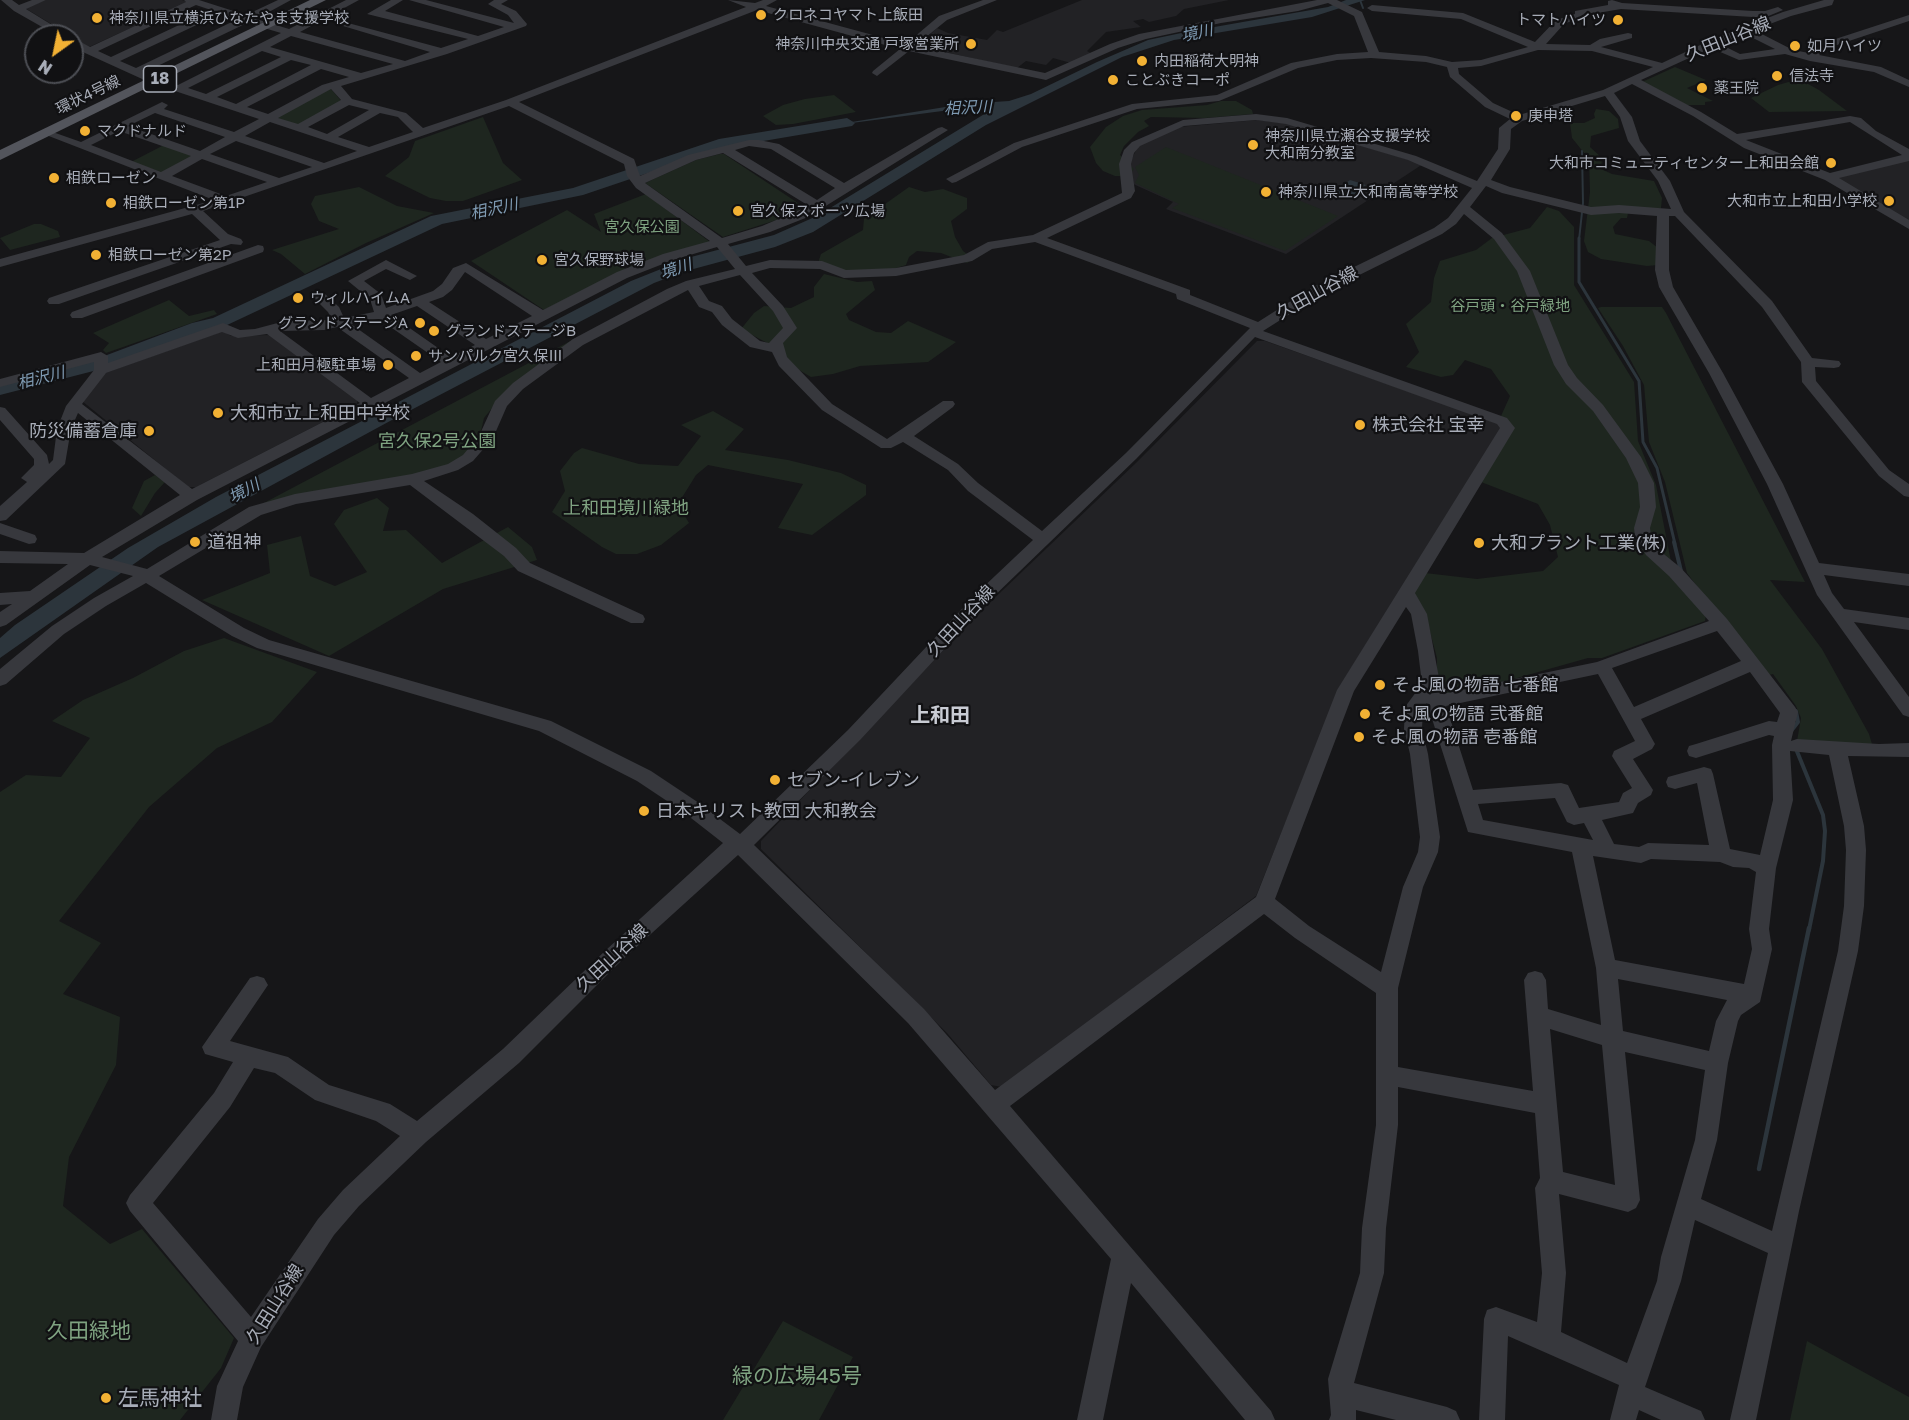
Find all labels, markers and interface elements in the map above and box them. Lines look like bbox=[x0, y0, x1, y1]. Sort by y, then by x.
place label: クロネコヤマト上飯田 bbox=[773, 6, 923, 24]
marker: クロネコヤマト上飯田 bbox=[754, 8, 768, 22]
place label: 神奈川県立横浜ひなたやま支援学校 bbox=[109, 9, 349, 27]
marker: 神奈川県立横浜ひなたやま支援学校 bbox=[90, 11, 104, 25]
place label: トマトハイツ bbox=[1516, 11, 1606, 29]
street label: 久田山谷線 bbox=[1682, 12, 1774, 66]
marker: トマトハイツ bbox=[1611, 13, 1625, 27]
water label: 境川 bbox=[1179, 20, 1215, 46]
north arrow bbox=[24, 24, 84, 84]
place label: 神奈川中央交通 戸塚営業所 bbox=[775, 35, 959, 53]
marker: 神奈川中央交通 戸塚営業所 bbox=[964, 37, 978, 51]
place label: 如月ハイツ bbox=[1807, 37, 1882, 55]
marker: 如月ハイツ bbox=[1788, 39, 1802, 53]
place label: 内田稲荷大明神 bbox=[1154, 52, 1259, 70]
marker: 内田稲荷大明神 bbox=[1135, 54, 1149, 68]
text: N bbox=[35, 56, 56, 79]
road number: 18 bbox=[144, 66, 176, 92]
place label: 信法寺 bbox=[1789, 67, 1834, 85]
marker: 信法寺 bbox=[1770, 69, 1784, 83]
place label: ことぶきコーポ bbox=[1125, 71, 1230, 89]
street label: 環状4号線 bbox=[53, 72, 123, 118]
marker: ことぶきコーポ bbox=[1106, 73, 1120, 87]
place label: 薬王院 bbox=[1714, 79, 1759, 97]
marker: 薬王院 bbox=[1695, 81, 1709, 95]
water label: 相沢川 bbox=[944, 97, 992, 119]
place label: 庚申塔 bbox=[1528, 107, 1573, 125]
marker: 庚申塔 bbox=[1509, 109, 1523, 123]
place label: マクドナルド bbox=[97, 122, 187, 140]
marker: マクドナルド bbox=[78, 124, 92, 138]
place label: 神奈川県立瀬谷支援学校 大和南分教室 bbox=[1265, 127, 1430, 162]
marker: 神奈川県立瀬谷支援学校 大和南分教室 bbox=[1246, 138, 1260, 152]
place label: 大和市コミュニティセンター上和田会館 bbox=[1549, 154, 1819, 172]
marker: 大和市コミュニティセンター上和田会館 bbox=[1824, 156, 1838, 170]
place label: 相鉄ローゼン bbox=[66, 169, 156, 187]
marker: 相鉄ローゼン bbox=[47, 171, 61, 185]
place label: 神奈川県立大和南高等学校 bbox=[1278, 183, 1458, 201]
marker: 神奈川県立大和南高等学校 bbox=[1259, 185, 1273, 199]
place label: 大和市立上和田小学校 bbox=[1727, 192, 1877, 210]
place label: 相鉄ローゼン第1P bbox=[123, 194, 245, 212]
marker: 大和市立上和田小学校 bbox=[1882, 194, 1896, 208]
water label: 相沢川 bbox=[469, 195, 519, 223]
marker: 相鉄ローゼン第1P bbox=[104, 196, 118, 210]
place label: 宮久保スポーツ広場 bbox=[750, 202, 885, 220]
marker: 宮久保スポーツ広場 bbox=[731, 204, 745, 218]
park label: 宮久保公園 bbox=[605, 218, 679, 236]
place label: 相鉄ローゼン第2P bbox=[108, 246, 232, 264]
marker: 相鉄ローゼン第2P bbox=[89, 248, 103, 262]
place label: 宮久保野球場 bbox=[554, 251, 644, 269]
marker: 宮久保野球場 bbox=[535, 253, 549, 267]
water label: 境川 bbox=[658, 255, 694, 283]
street label: 久田山谷線 bbox=[1272, 262, 1362, 324]
place label: ウィルハイムA bbox=[310, 289, 410, 307]
marker: ウィルハイムA bbox=[291, 291, 305, 305]
park label: 谷戸頭・谷戸緑地 bbox=[1450, 297, 1570, 315]
place label: グランドステージA bbox=[278, 314, 408, 332]
marker: グランドステージA bbox=[413, 316, 427, 330]
place label: グランドステージB bbox=[446, 322, 576, 340]
marker: グランドステージB bbox=[427, 324, 441, 338]
place label: サンパルク宮久保Ⅲ bbox=[428, 347, 563, 365]
marker: サンパルク宮久保Ⅲ bbox=[409, 349, 423, 363]
place label: 上和田月極駐車場 bbox=[256, 356, 376, 374]
marker: 上和田月極駐車場 bbox=[381, 358, 395, 372]
water label: 相沢川 bbox=[15, 363, 67, 393]
place label: 大和市立上和田中学校 bbox=[230, 402, 410, 424]
marker: 大和市立上和田中学校 bbox=[211, 406, 225, 420]
place label: 株式会社 宝幸 bbox=[1372, 414, 1484, 436]
marker: 株式会社 宝幸 bbox=[1353, 418, 1367, 432]
place label: 防災備蓄倉庫 bbox=[29, 420, 137, 442]
marker: 防災備蓄倉庫 bbox=[142, 424, 156, 438]
park label: 宮久保2号公園 bbox=[378, 430, 496, 452]
water label: 境川 bbox=[225, 475, 263, 507]
park label: 上和田境川緑地 bbox=[563, 497, 689, 519]
place label: 道祖神 bbox=[207, 531, 261, 553]
place label: 大和プラント工業(株) bbox=[1491, 532, 1667, 554]
marker: 道祖神 bbox=[188, 535, 202, 549]
marker: 大和プラント工業(株) bbox=[1472, 536, 1486, 550]
street label: 久田山谷線 bbox=[922, 581, 1000, 661]
place label: そよ風の物語 七番館 bbox=[1392, 674, 1558, 696]
marker: そよ風の物語 七番館 bbox=[1373, 678, 1387, 692]
place label: そよ風の物語 弐番館 bbox=[1377, 703, 1543, 725]
district label: 上和田 bbox=[910, 704, 970, 728]
marker: そよ風の物語 弐番館 bbox=[1358, 707, 1372, 721]
place label: そよ風の物語 壱番館 bbox=[1371, 726, 1537, 748]
marker: そよ風の物語 壱番館 bbox=[1352, 730, 1366, 744]
place label: セブン-イレブン bbox=[787, 769, 920, 791]
marker: セブン-イレブン bbox=[768, 773, 782, 787]
place label: 日本キリスト教団 大和教会 bbox=[656, 800, 876, 822]
marker: 日本キリスト教団 大和教会 bbox=[637, 804, 651, 818]
street label: 久田山谷線 bbox=[572, 919, 652, 997]
street label: 久田山谷線 bbox=[242, 1260, 308, 1348]
park label: 久田緑地 bbox=[47, 1318, 131, 1344]
park label: 緑の広場45号 bbox=[732, 1363, 862, 1389]
place label: 左馬神社 bbox=[118, 1385, 202, 1411]
marker: 左馬神社 bbox=[99, 1391, 113, 1405]

